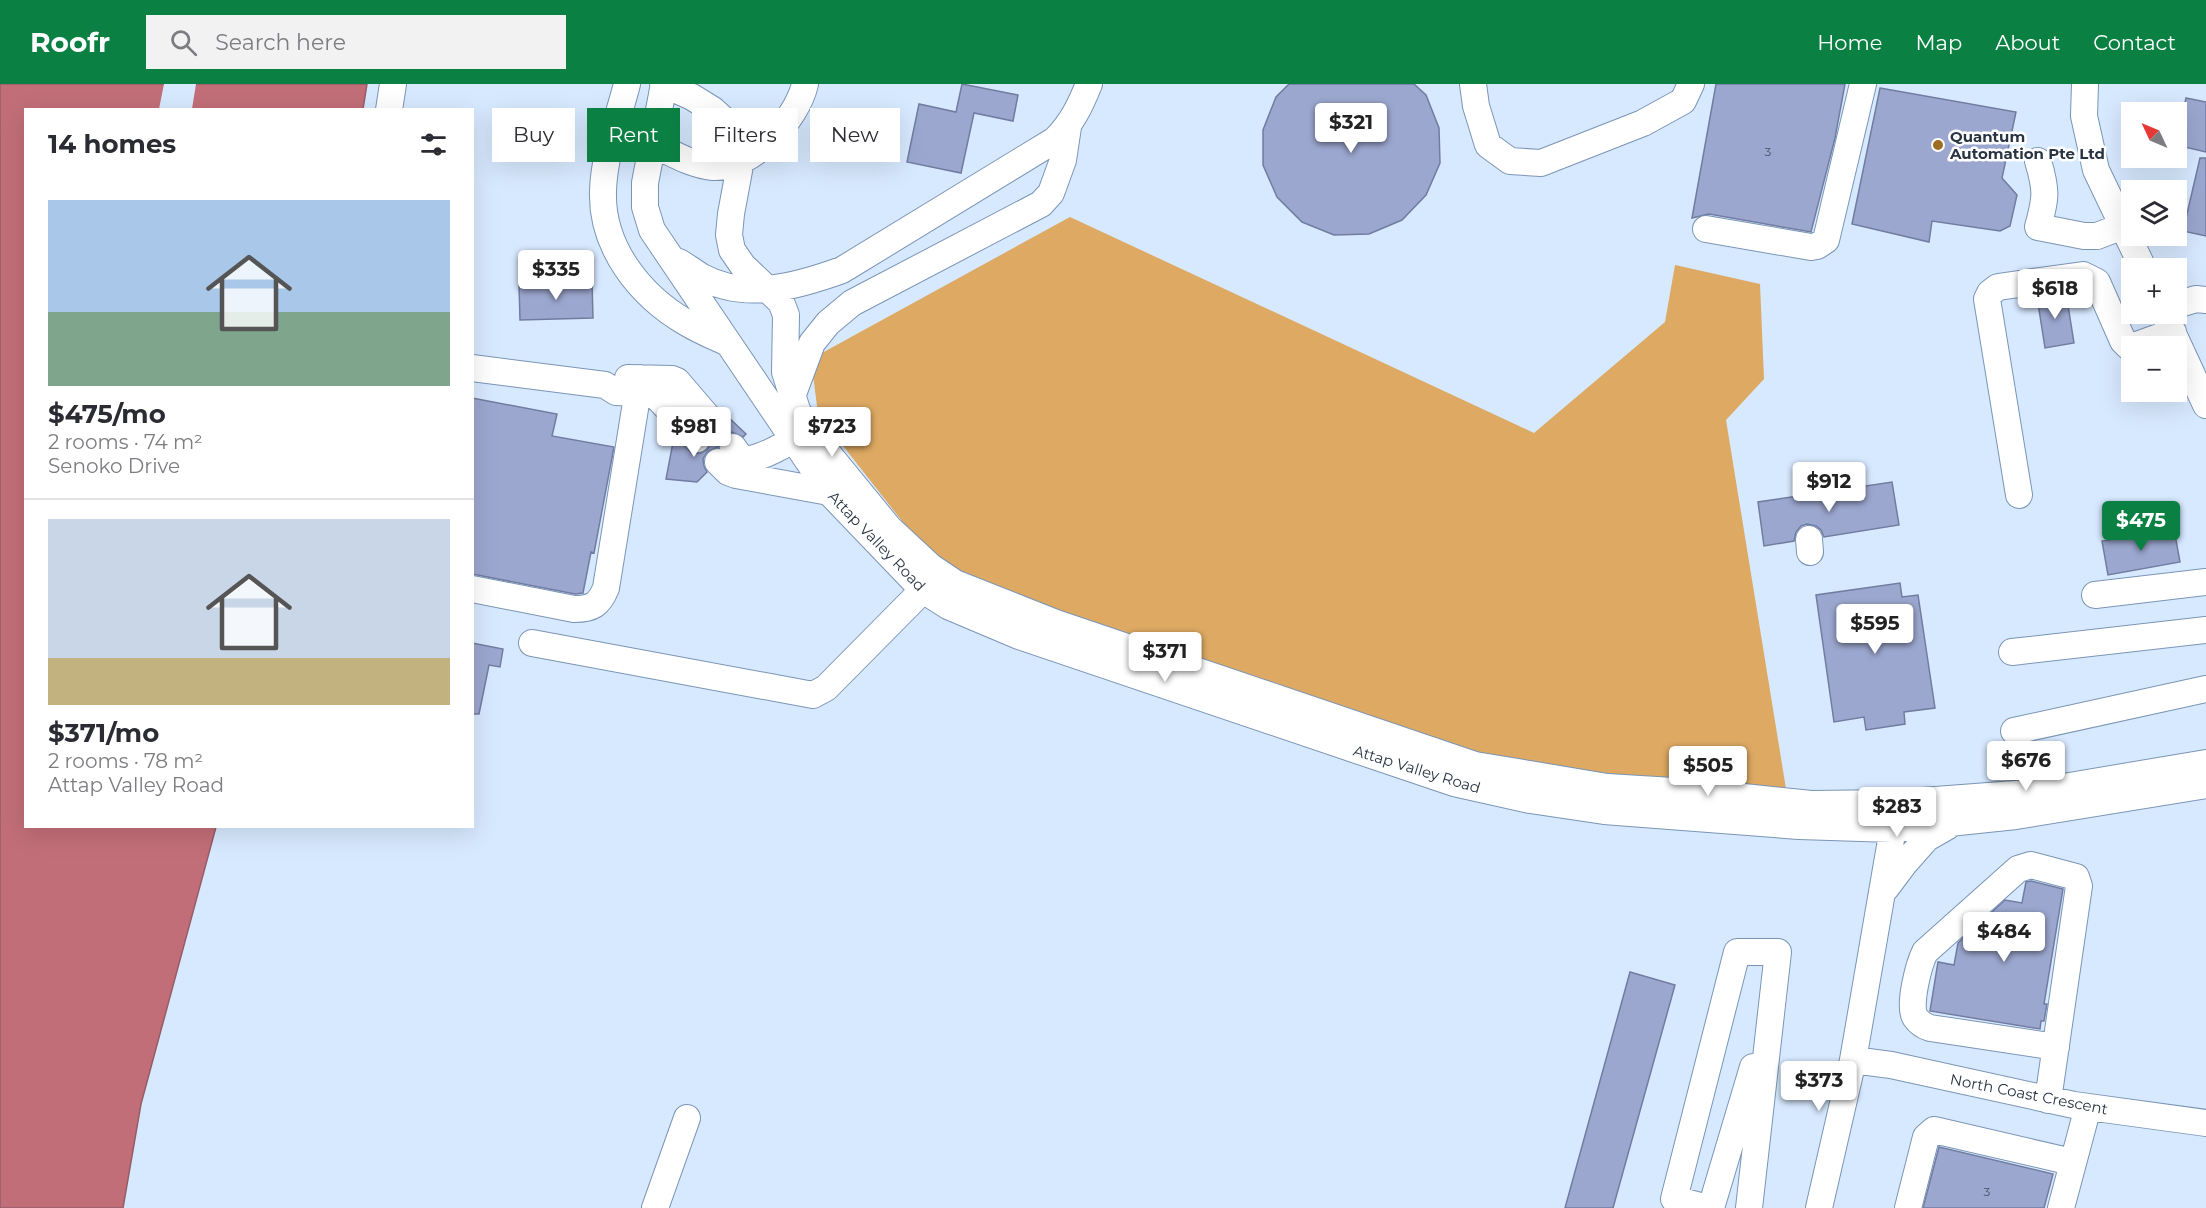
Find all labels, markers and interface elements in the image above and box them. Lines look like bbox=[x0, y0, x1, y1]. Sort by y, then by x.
search box bbox=[146, 15, 566, 69]
text: Roofr bbox=[30, 25, 110, 59]
icon: search bbox=[167, 26, 200, 59]
text: Search here bbox=[215, 29, 346, 56]
text: Home bbox=[1817, 30, 1882, 55]
text: Map bbox=[1915, 30, 1962, 55]
text: About bbox=[1995, 30, 2060, 55]
text: Contact bbox=[2093, 30, 2176, 55]
north arrow bbox=[2121, 102, 2187, 168]
map controls bbox=[2121, 102, 2187, 402]
pin: $321 bbox=[1315, 103, 1387, 154]
chip: Buy bbox=[492, 108, 575, 162]
chip: Rent bbox=[587, 108, 680, 162]
chip: Filters bbox=[692, 108, 798, 162]
chip: New bbox=[810, 108, 900, 162]
text: $321 bbox=[1329, 110, 1373, 134]
place label: Quantum Automation Pte Ltd bbox=[1949, 127, 2105, 163]
text: 14 homes bbox=[48, 128, 176, 160]
icon: filters bbox=[417, 128, 450, 161]
marker: Quantum Automation Pte Ltd bbox=[1931, 138, 1945, 152]
house number: 3 bbox=[1765, 144, 1772, 159]
button: layers bbox=[2121, 180, 2187, 246]
icon: home bbox=[195, 239, 303, 347]
pin: $335 bbox=[520, 250, 592, 301]
text: $335 bbox=[532, 257, 580, 281]
button: + bbox=[2121, 258, 2187, 324]
pin: $618 bbox=[2019, 269, 2091, 320]
text: $618 bbox=[2032, 276, 2078, 300]
button: − bbox=[2121, 336, 2187, 402]
text: $475/mo bbox=[48, 398, 166, 430]
pin: $981 bbox=[658, 407, 730, 458]
pin: $723 bbox=[796, 407, 868, 458]
text: $981 bbox=[671, 414, 717, 438]
text: $723 bbox=[808, 414, 856, 438]
text: 2 rooms · 74 m² bbox=[48, 430, 203, 454]
text: Senoko Drive bbox=[48, 454, 180, 478]
pin: $912 bbox=[1793, 462, 1865, 513]
text: $912 bbox=[1807, 469, 1851, 493]
street label: Attap Valley Road bbox=[824, 487, 930, 595]
pin: $475 bbox=[2105, 501, 2177, 552]
text: $475 bbox=[2116, 508, 2166, 532]
icon: home bbox=[195, 558, 303, 666]
pin: $595 bbox=[1839, 604, 1911, 655]
text: $595 bbox=[1850, 611, 1900, 635]
pin: $371 bbox=[1129, 632, 1201, 683]
text: $371 bbox=[1143, 639, 1187, 663]
text: $371/mo bbox=[48, 717, 159, 749]
street label: Attap Valley Road bbox=[1351, 741, 1483, 797]
pin: $676 bbox=[1990, 741, 2062, 792]
pin: $505 bbox=[1672, 746, 1744, 797]
text: $676 bbox=[2001, 748, 2051, 772]
text: 2 rooms · 78 m² bbox=[48, 749, 203, 773]
text: $505 bbox=[1683, 753, 1733, 777]
text: Attap Valley Road bbox=[48, 773, 224, 797]
pin: $283 bbox=[1861, 787, 1933, 838]
text: $283 bbox=[1872, 794, 1922, 818]
pin: $484 bbox=[1968, 912, 2040, 963]
text: $484 bbox=[1977, 919, 2031, 943]
pin: $373 bbox=[1783, 1061, 1855, 1112]
text: $373 bbox=[1795, 1068, 1843, 1092]
street label: North Coast Crescent bbox=[1949, 1069, 2109, 1119]
house number: 3 bbox=[1984, 1184, 1991, 1199]

